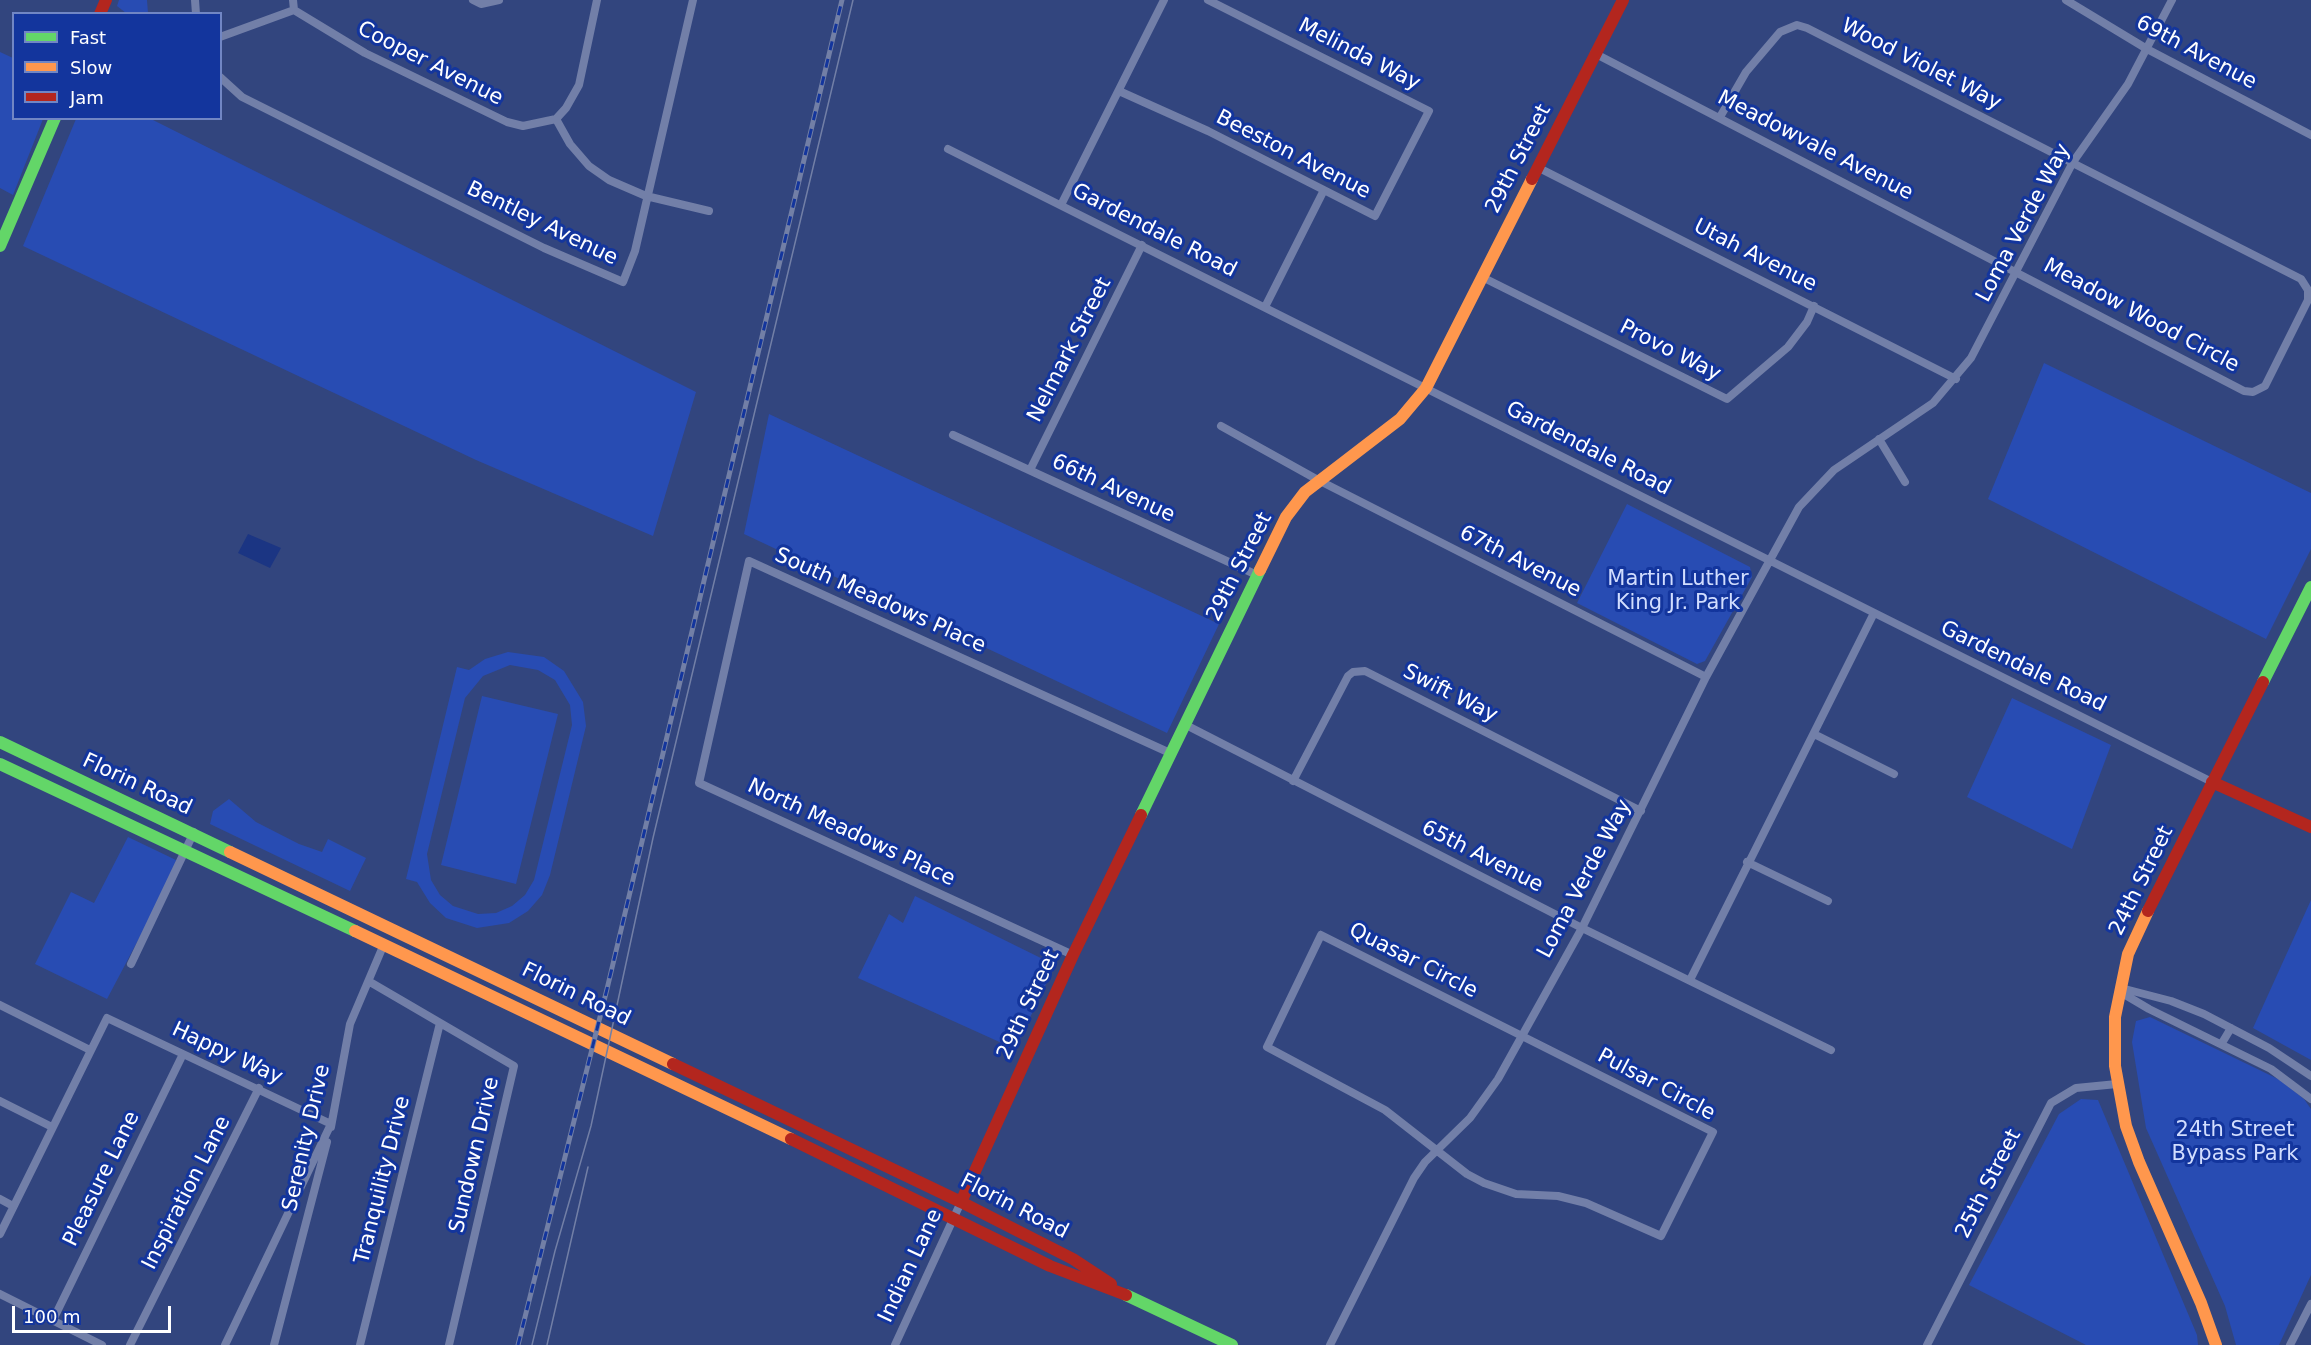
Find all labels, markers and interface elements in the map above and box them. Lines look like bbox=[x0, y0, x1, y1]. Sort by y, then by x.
street label: 69th Avenue bbox=[2131, 11, 2261, 95]
legend bbox=[12, 12, 222, 120]
street label: Melinda Way bbox=[1294, 13, 1424, 97]
street label: Wood Violet Way bbox=[1837, 14, 2005, 116]
street label: Cooper Avenue bbox=[353, 16, 507, 112]
text: Fast bbox=[70, 27, 106, 48]
text: Slow bbox=[70, 57, 112, 78]
street label: Meadowvale Avenue bbox=[1713, 86, 1917, 206]
text: Jam bbox=[70, 87, 104, 108]
street label: 29th Street bbox=[1481, 100, 1557, 218]
street label: Beeston Avenue bbox=[1211, 105, 1375, 205]
street label: Loma Verde Way bbox=[1972, 139, 2076, 307]
street label: Bentley Avenue bbox=[462, 177, 622, 271]
street label: Gardendale Road bbox=[1068, 179, 1240, 283]
street label: Utah Avenue bbox=[1689, 214, 1821, 298]
street label: Meadow Wood Circle bbox=[2039, 254, 2243, 378]
street label: Nelmark Street bbox=[1023, 273, 1117, 427]
street label: Provo Way bbox=[1615, 315, 1725, 387]
street label: Gardendale Road bbox=[1502, 397, 1674, 501]
street label: 66th Avenue bbox=[1047, 449, 1179, 529]
street label: 29th Street bbox=[1202, 508, 1278, 626]
street label: 67th Avenue bbox=[1455, 521, 1585, 603]
street label: South Meadows Place bbox=[771, 543, 989, 659]
park label: Martin Luther King Jr. Park bbox=[1607, 567, 1749, 617]
street label: Gardendale Road bbox=[1936, 616, 2110, 718]
street label: Swift Way bbox=[1398, 659, 1502, 729]
street label: Florin Road bbox=[78, 749, 196, 821]
street label: North Meadows Place bbox=[743, 774, 959, 892]
street label: Loma Verde Way bbox=[1533, 795, 1637, 963]
street label: 65th Avenue bbox=[1417, 816, 1547, 898]
street label: 24th Street bbox=[2105, 822, 2179, 940]
street label: Quasar Circle bbox=[1345, 918, 1481, 1004]
street label: 29th Street bbox=[992, 946, 1066, 1064]
street label: Florin Road bbox=[517, 958, 635, 1032]
street label: Happy Way bbox=[168, 1017, 286, 1091]
street label: Pulsar Circle bbox=[1593, 1043, 1719, 1127]
street label: Serenity Drive bbox=[278, 1062, 336, 1214]
street label: Sundown Drive bbox=[445, 1075, 505, 1235]
street label: Tranquility Drive bbox=[350, 1093, 416, 1267]
street label: Pleasure Lane bbox=[58, 1107, 146, 1251]
street label: Inspiration Lane bbox=[137, 1112, 237, 1274]
park label: 24th Street Bypass Park bbox=[2172, 1118, 2298, 1168]
street label: 25th Street bbox=[1951, 1125, 2027, 1243]
street label: Florin Road bbox=[956, 1169, 1072, 1245]
street label: Indian Lane bbox=[874, 1205, 948, 1327]
scale bar bbox=[15, 1294, 174, 1332]
text: 100 m bbox=[23, 1306, 81, 1327]

